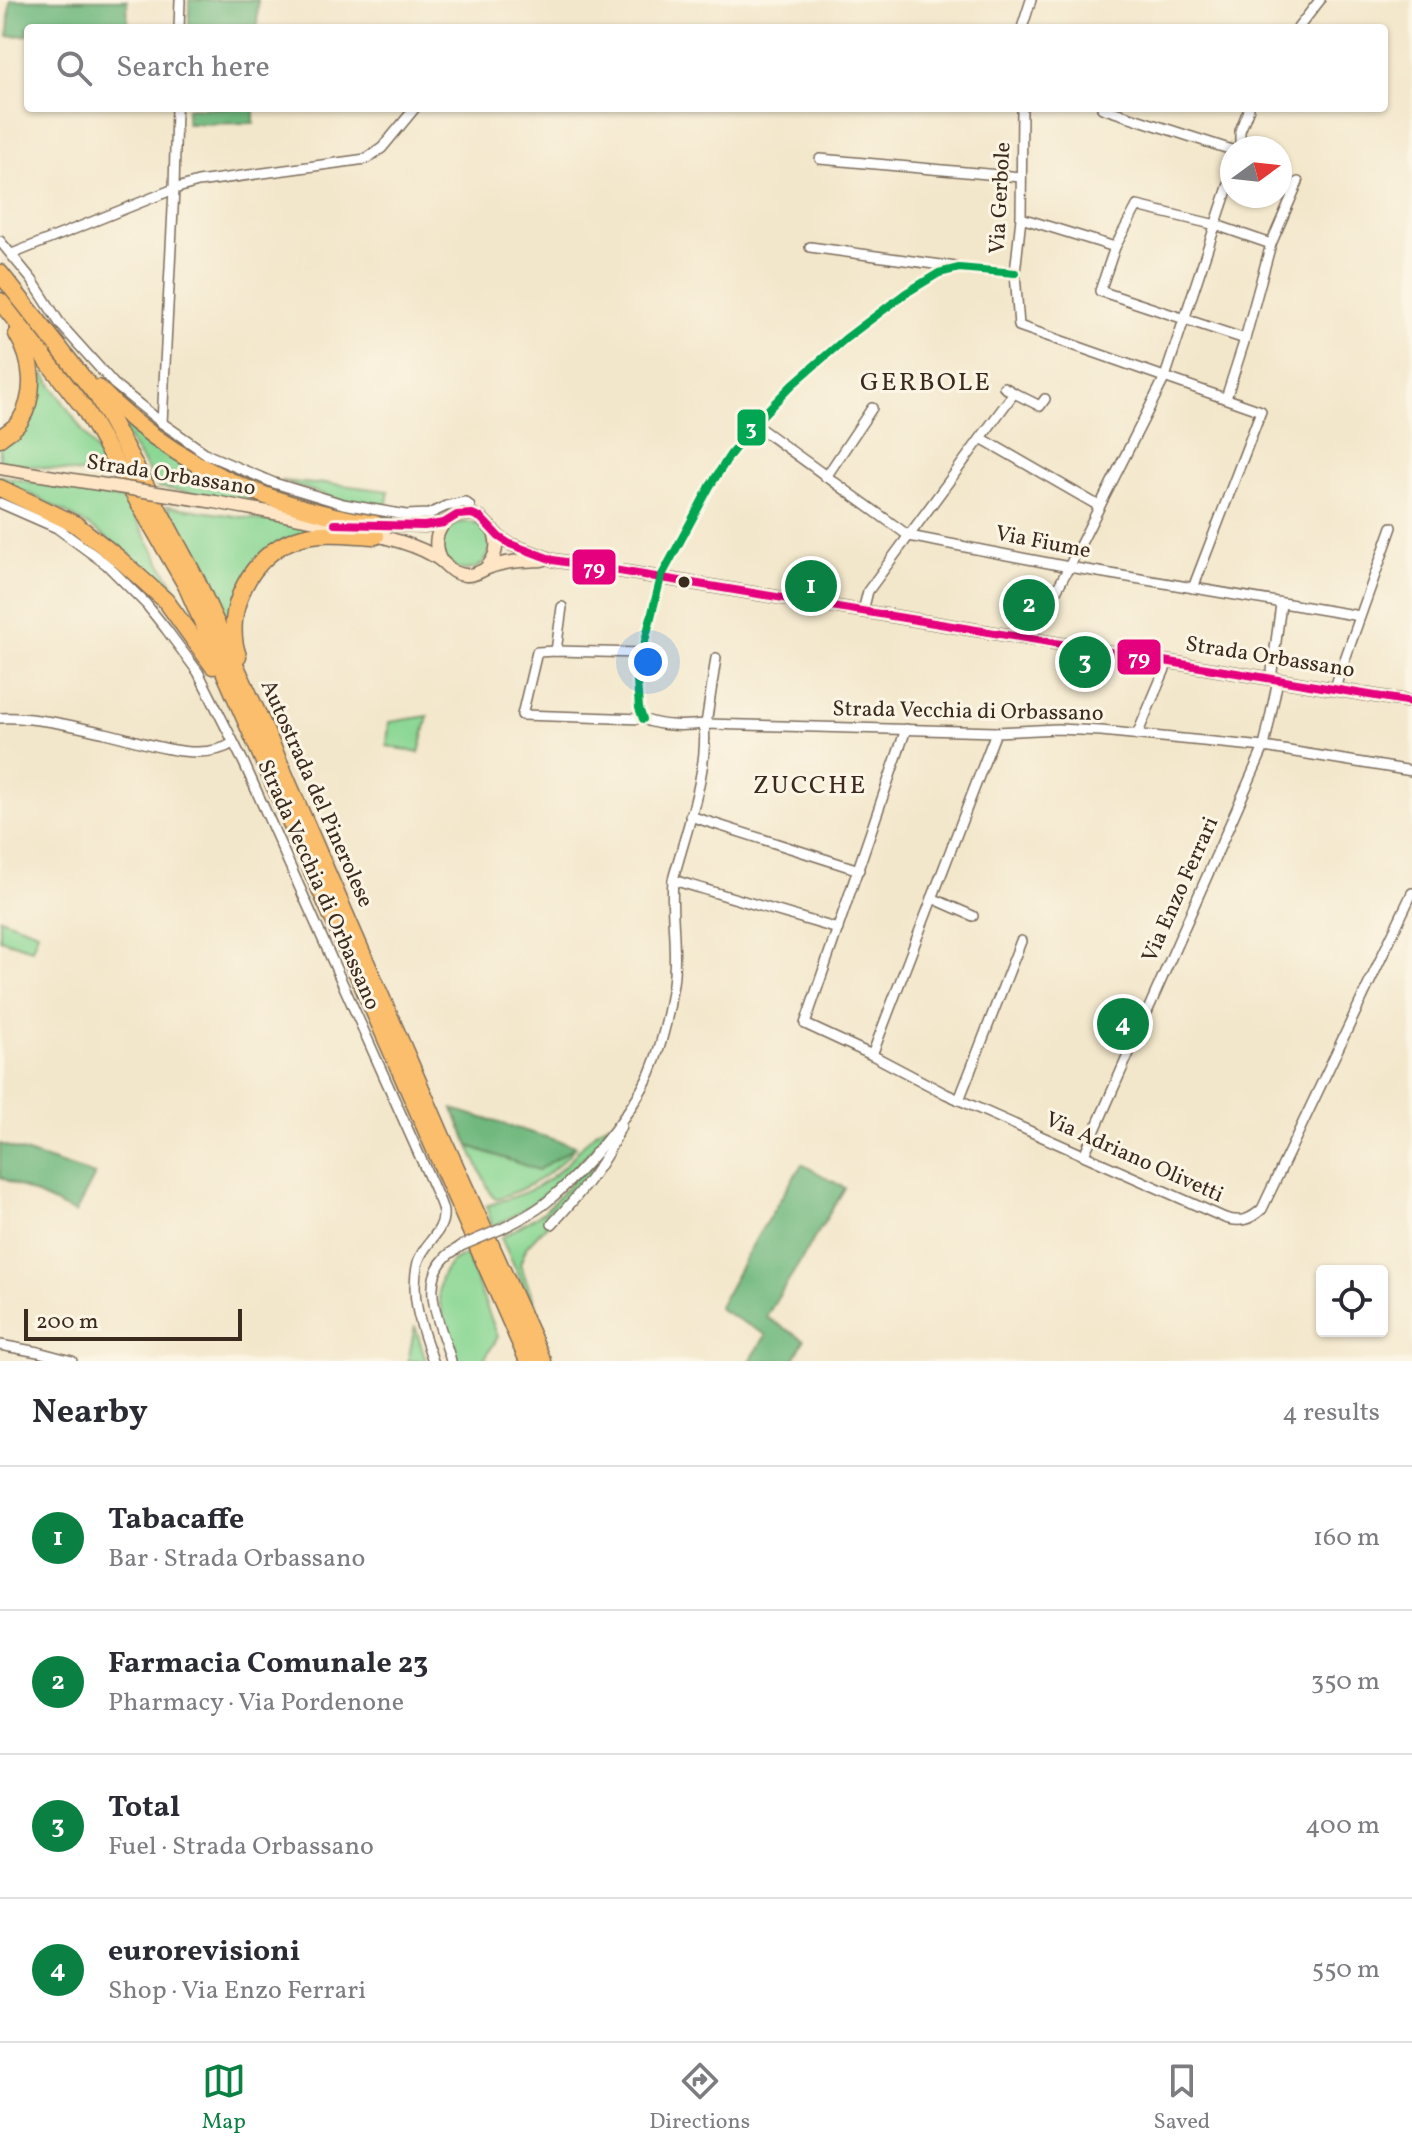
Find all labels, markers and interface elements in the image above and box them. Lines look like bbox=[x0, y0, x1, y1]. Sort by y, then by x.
search box bbox=[24, 24, 1388, 112]
icon: search bbox=[52, 46, 96, 90]
text: Search here bbox=[116, 47, 270, 89]
north arrow bbox=[1220, 136, 1292, 208]
street label: Via Gerbole bbox=[983, 141, 1019, 255]
district label: GERBOLE bbox=[860, 365, 992, 401]
line badge: 3 bbox=[736, 408, 767, 447]
text: 3 bbox=[745, 414, 757, 445]
street label: Strada Orbassano bbox=[84, 447, 258, 505]
street label: Via Fiume bbox=[993, 519, 1093, 567]
line badge: 79 bbox=[571, 548, 617, 586]
text: 79 bbox=[583, 554, 605, 585]
pin: 1 bbox=[785, 556, 837, 616]
unlabelled marker bbox=[676, 574, 692, 590]
pin: 2 bbox=[1003, 575, 1055, 635]
street label: Strada Orbassano bbox=[1183, 629, 1357, 687]
pin: 3 bbox=[1059, 632, 1111, 692]
line badge: 79 bbox=[1116, 638, 1162, 676]
your location bbox=[628, 642, 668, 682]
text: 79 bbox=[1128, 644, 1150, 675]
street label: Autostrada del Pinerolese bbox=[252, 675, 380, 913]
street label: Strada Vecchia di Orbassano bbox=[832, 694, 1104, 730]
street label: Strada Vecchia di Orbassano bbox=[249, 755, 387, 1015]
district label: ZUCCHE bbox=[753, 768, 867, 804]
street label: Via Enzo Ferrari bbox=[1135, 812, 1227, 968]
pin: 4 bbox=[1097, 994, 1149, 1054]
street label: Via Adriano Olivetti bbox=[1040, 1105, 1228, 1211]
map controls bbox=[1316, 1265, 1388, 1337]
button: locate bbox=[1316, 1265, 1388, 1337]
scale bar bbox=[24, 1305, 242, 1341]
text: 200 m bbox=[36, 1307, 98, 1338]
text: Nearby bbox=[32, 1390, 148, 1437]
text: 4 results bbox=[1282, 1395, 1380, 1431]
text: Tabacaffe bbox=[108, 1499, 244, 1541]
text: 1 bbox=[53, 1520, 63, 1556]
text: 160 m bbox=[1313, 1520, 1380, 1556]
text: Bar · Strada Orbassano bbox=[108, 1541, 365, 1577]
text: Farmacia Comunale 23 bbox=[108, 1643, 428, 1685]
text: 2 bbox=[51, 1664, 65, 1700]
text: 350 m bbox=[1311, 1664, 1380, 1700]
text: Pharmacy · Via Pordenone bbox=[108, 1685, 404, 1721]
text: Total bbox=[108, 1787, 180, 1829]
text: 3 bbox=[51, 1808, 65, 1844]
text: 400 m bbox=[1305, 1808, 1380, 1844]
text: Fuel · Strada Orbassano bbox=[108, 1829, 374, 1865]
text: eurorevisioni bbox=[108, 1931, 300, 1973]
text: 4 bbox=[50, 1952, 66, 1988]
text: 550 m bbox=[1312, 1952, 1380, 1988]
text: Shop · Via Enzo Ferrari bbox=[108, 1973, 366, 2009]
tab: Map bbox=[202, 2059, 246, 2138]
tab: Directions bbox=[649, 2059, 750, 2138]
tab: Saved bbox=[1154, 2059, 1210, 2138]

